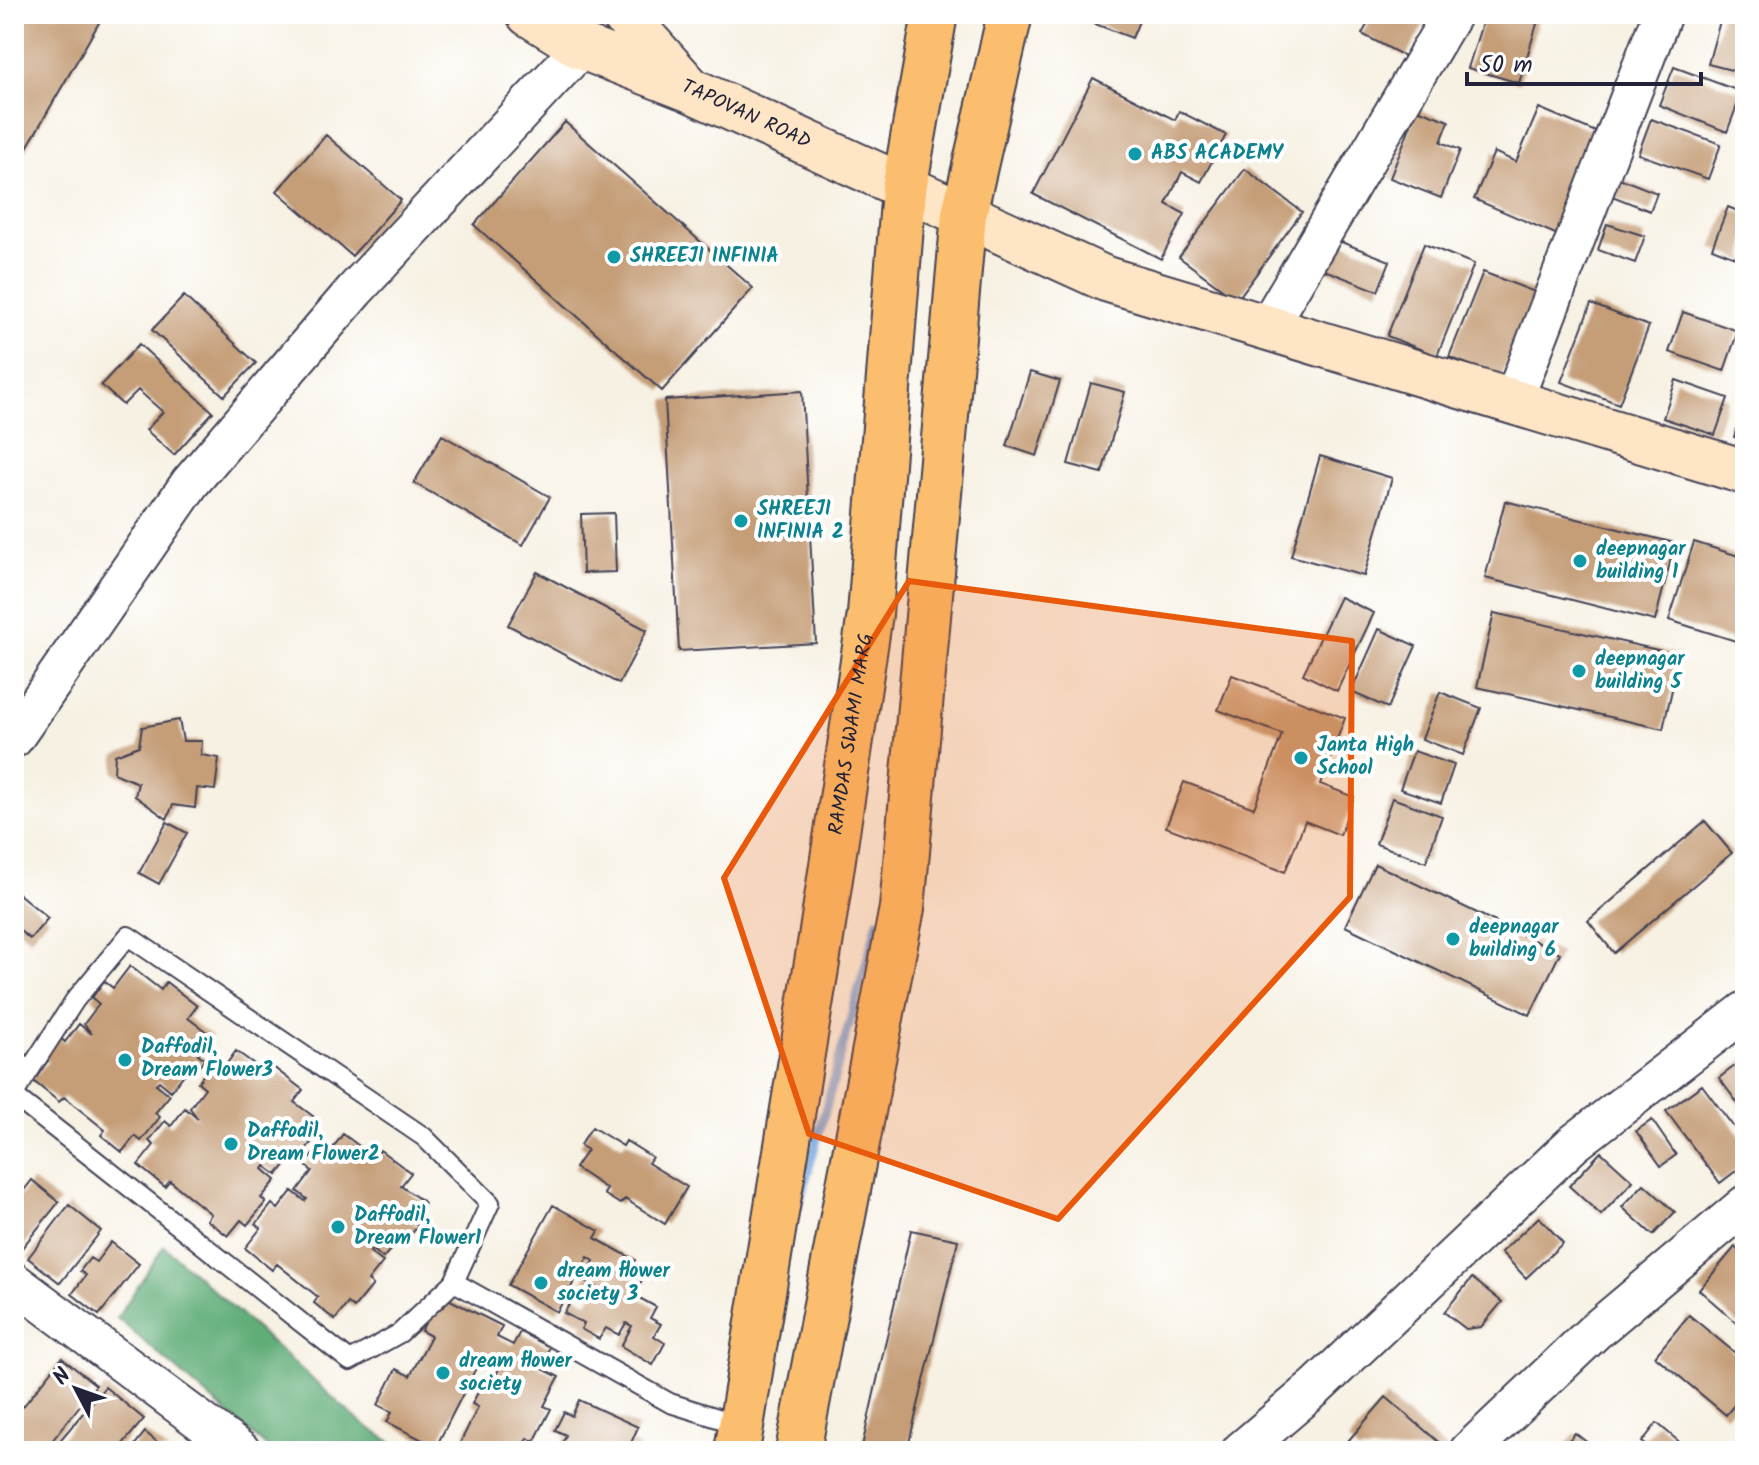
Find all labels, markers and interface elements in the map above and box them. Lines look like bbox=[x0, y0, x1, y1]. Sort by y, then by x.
scale bar bbox=[1467, 36, 1701, 86]
text: 50 m bbox=[1479, 46, 1533, 85]
street label: TAPOVAN ROAD bbox=[677, 72, 816, 158]
place label: ABS ACADEMY bbox=[1151, 138, 1285, 170]
marker: ABS ACADEMY bbox=[1126, 145, 1144, 163]
place label: SHREEJI INFINIA bbox=[630, 241, 779, 273]
marker: SHREEJI INFINIA bbox=[605, 248, 623, 266]
place label: SHREEJI INFINIA 2 bbox=[757, 494, 844, 549]
marker: SHREEJI INFINIA 2 bbox=[732, 512, 750, 530]
place label: deepnagar building 1 bbox=[1596, 534, 1686, 589]
marker: deepnagar building 1 bbox=[1571, 552, 1589, 570]
street label: RAMDAS SWAMI MARG bbox=[821, 631, 883, 837]
place label: deepnagar building 5 bbox=[1595, 644, 1685, 699]
marker: deepnagar building 5 bbox=[1570, 662, 1588, 680]
place label: Janta High School bbox=[1317, 730, 1414, 785]
marker: Janta High School bbox=[1292, 749, 1310, 767]
place label: deepnagar building 6 bbox=[1469, 912, 1559, 967]
marker: deepnagar building 6 bbox=[1444, 930, 1462, 948]
place label: Daffodil, Dream Flower3 bbox=[141, 1032, 273, 1087]
marker: Daffodil, Dream Flower3 bbox=[116, 1051, 134, 1069]
place label: Daffodil, Dream Flower2 bbox=[247, 1116, 380, 1171]
marker: Daffodil, Dream Flower2 bbox=[222, 1135, 240, 1153]
place label: Daffodil, Dream Flower1 bbox=[354, 1200, 481, 1255]
marker: Daffodil, Dream Flower1 bbox=[329, 1218, 347, 1236]
place label: dream flower society 3 bbox=[557, 1256, 670, 1311]
marker: dream flower society 3 bbox=[532, 1274, 550, 1292]
place label: dream flower society bbox=[459, 1346, 572, 1401]
north arrow bbox=[36, 1349, 116, 1429]
text: N bbox=[45, 1361, 81, 1394]
marker: dream flower society bbox=[434, 1364, 452, 1382]

